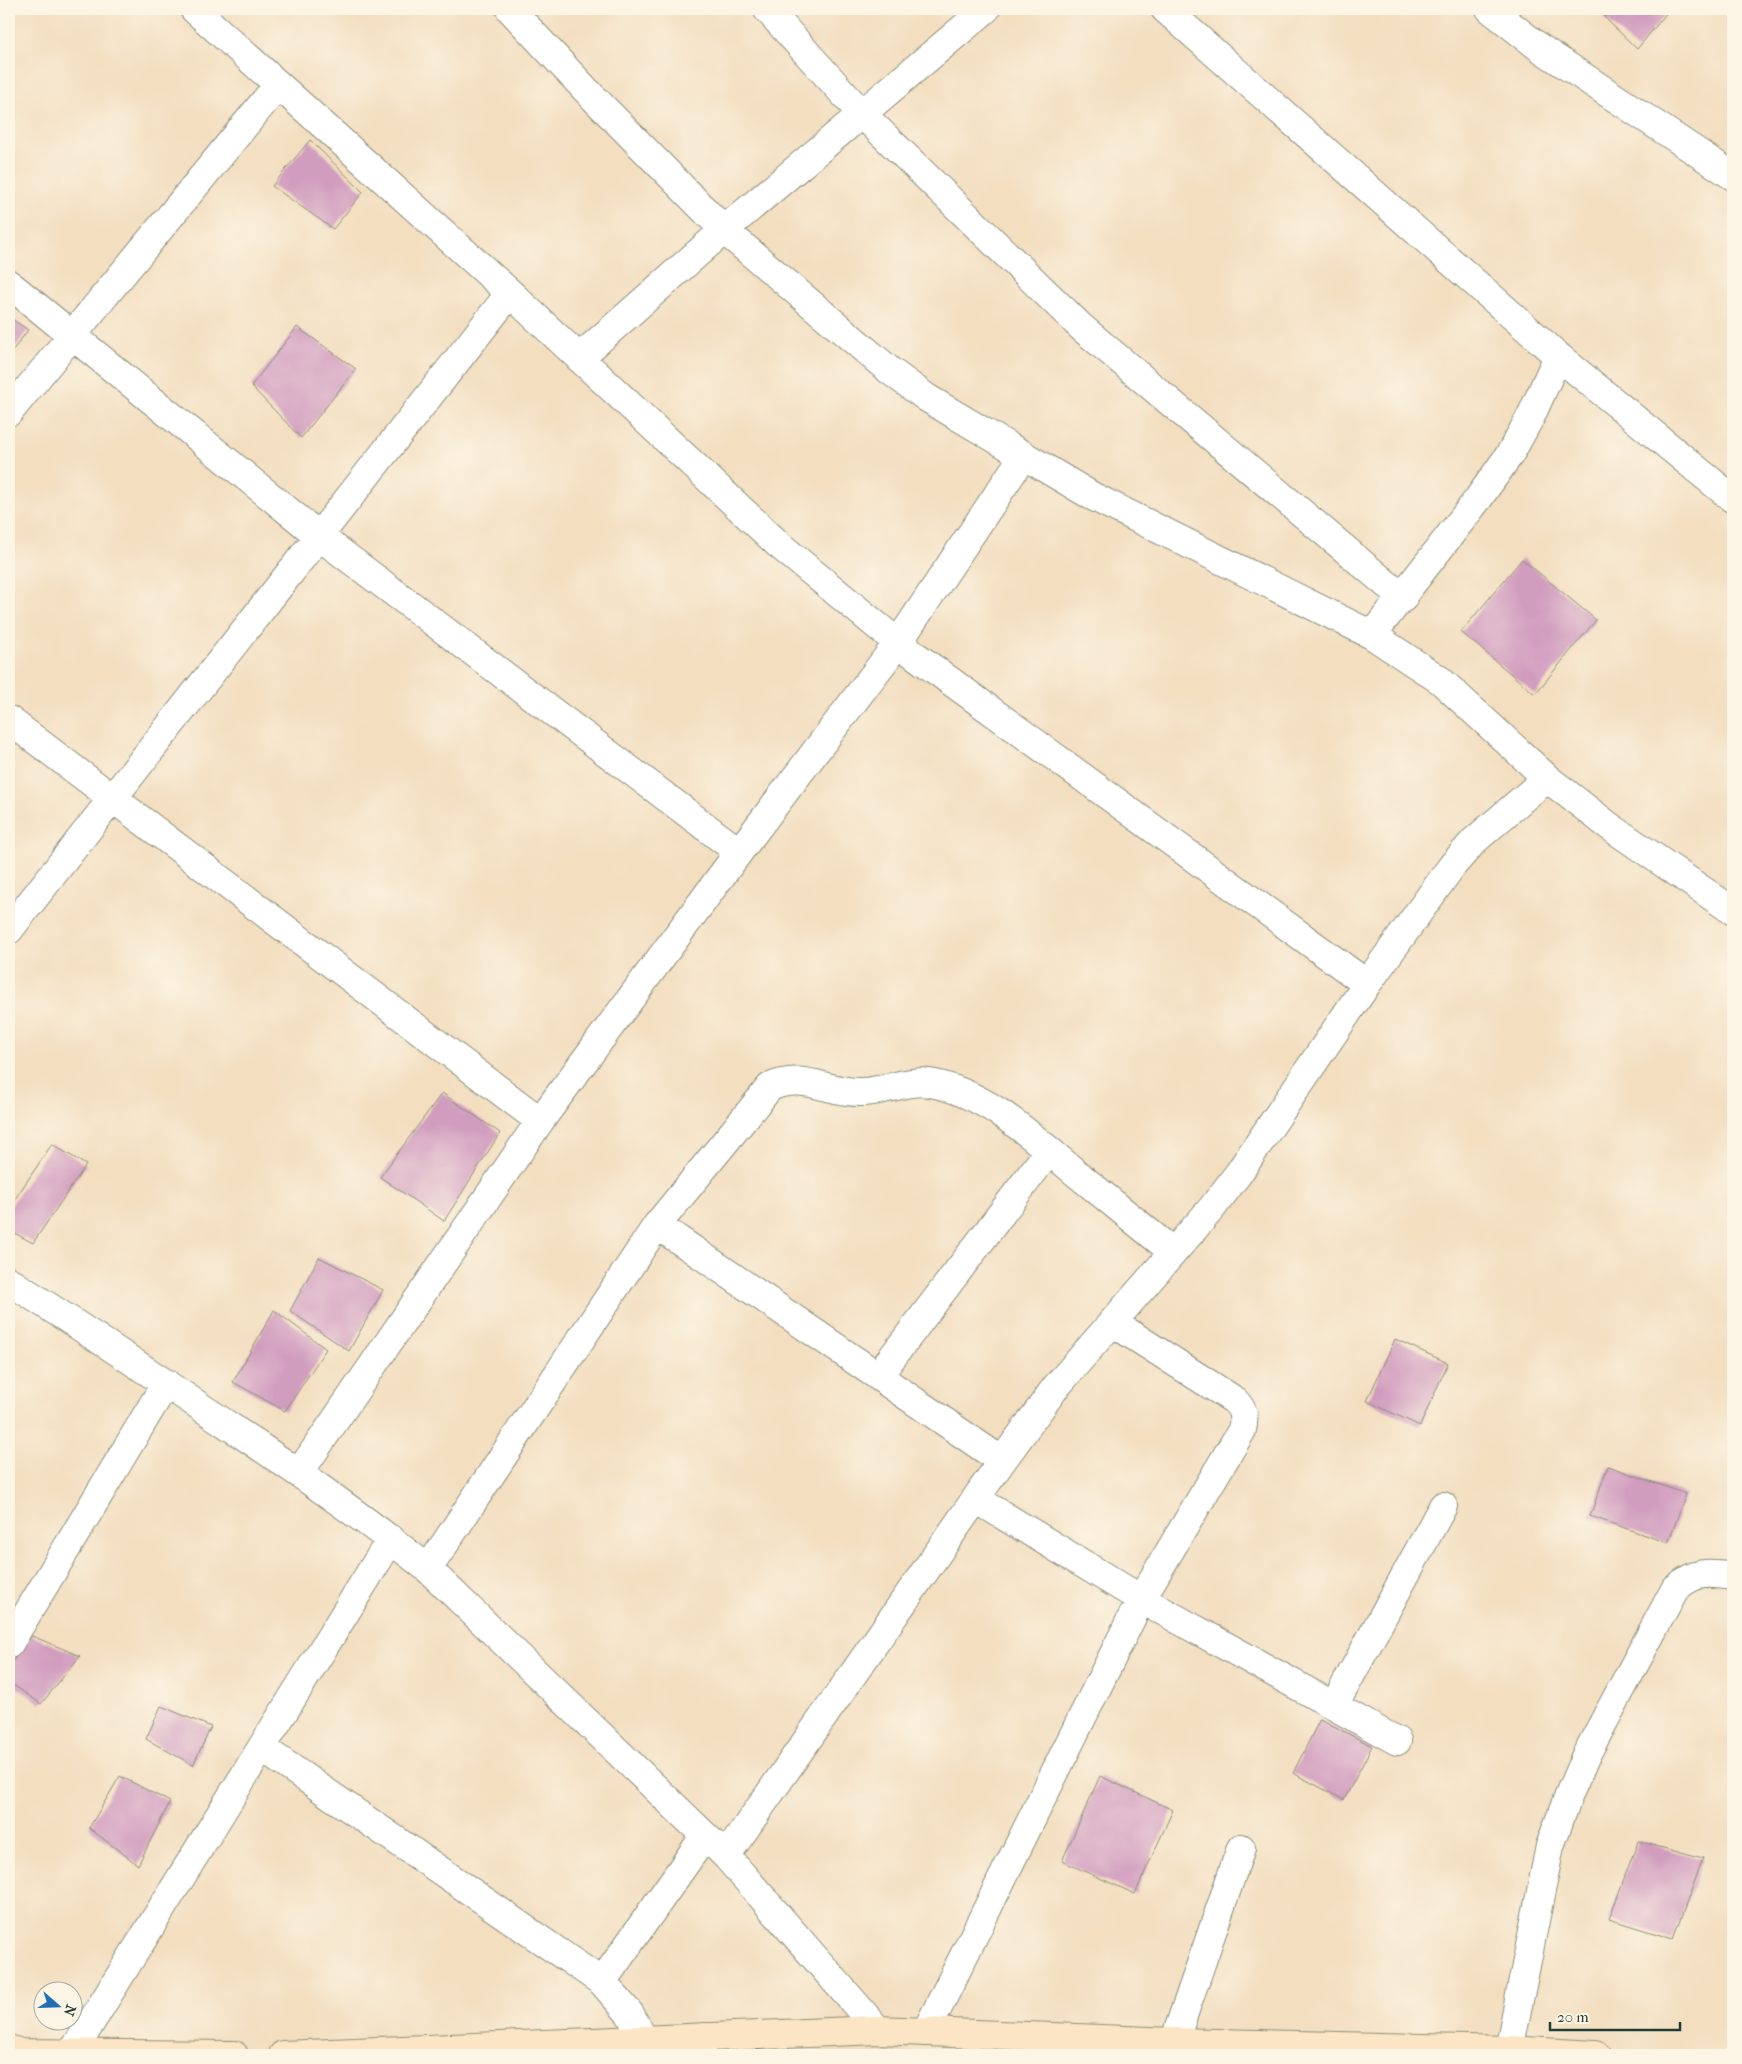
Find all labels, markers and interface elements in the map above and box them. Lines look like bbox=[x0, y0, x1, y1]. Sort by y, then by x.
north arrow bbox=[32, 1982, 82, 2032]
scale bar bbox=[1550, 1999, 1680, 2031]
text: N bbox=[60, 2002, 80, 2019]
text: 20 m bbox=[1557, 2008, 1589, 2026]

